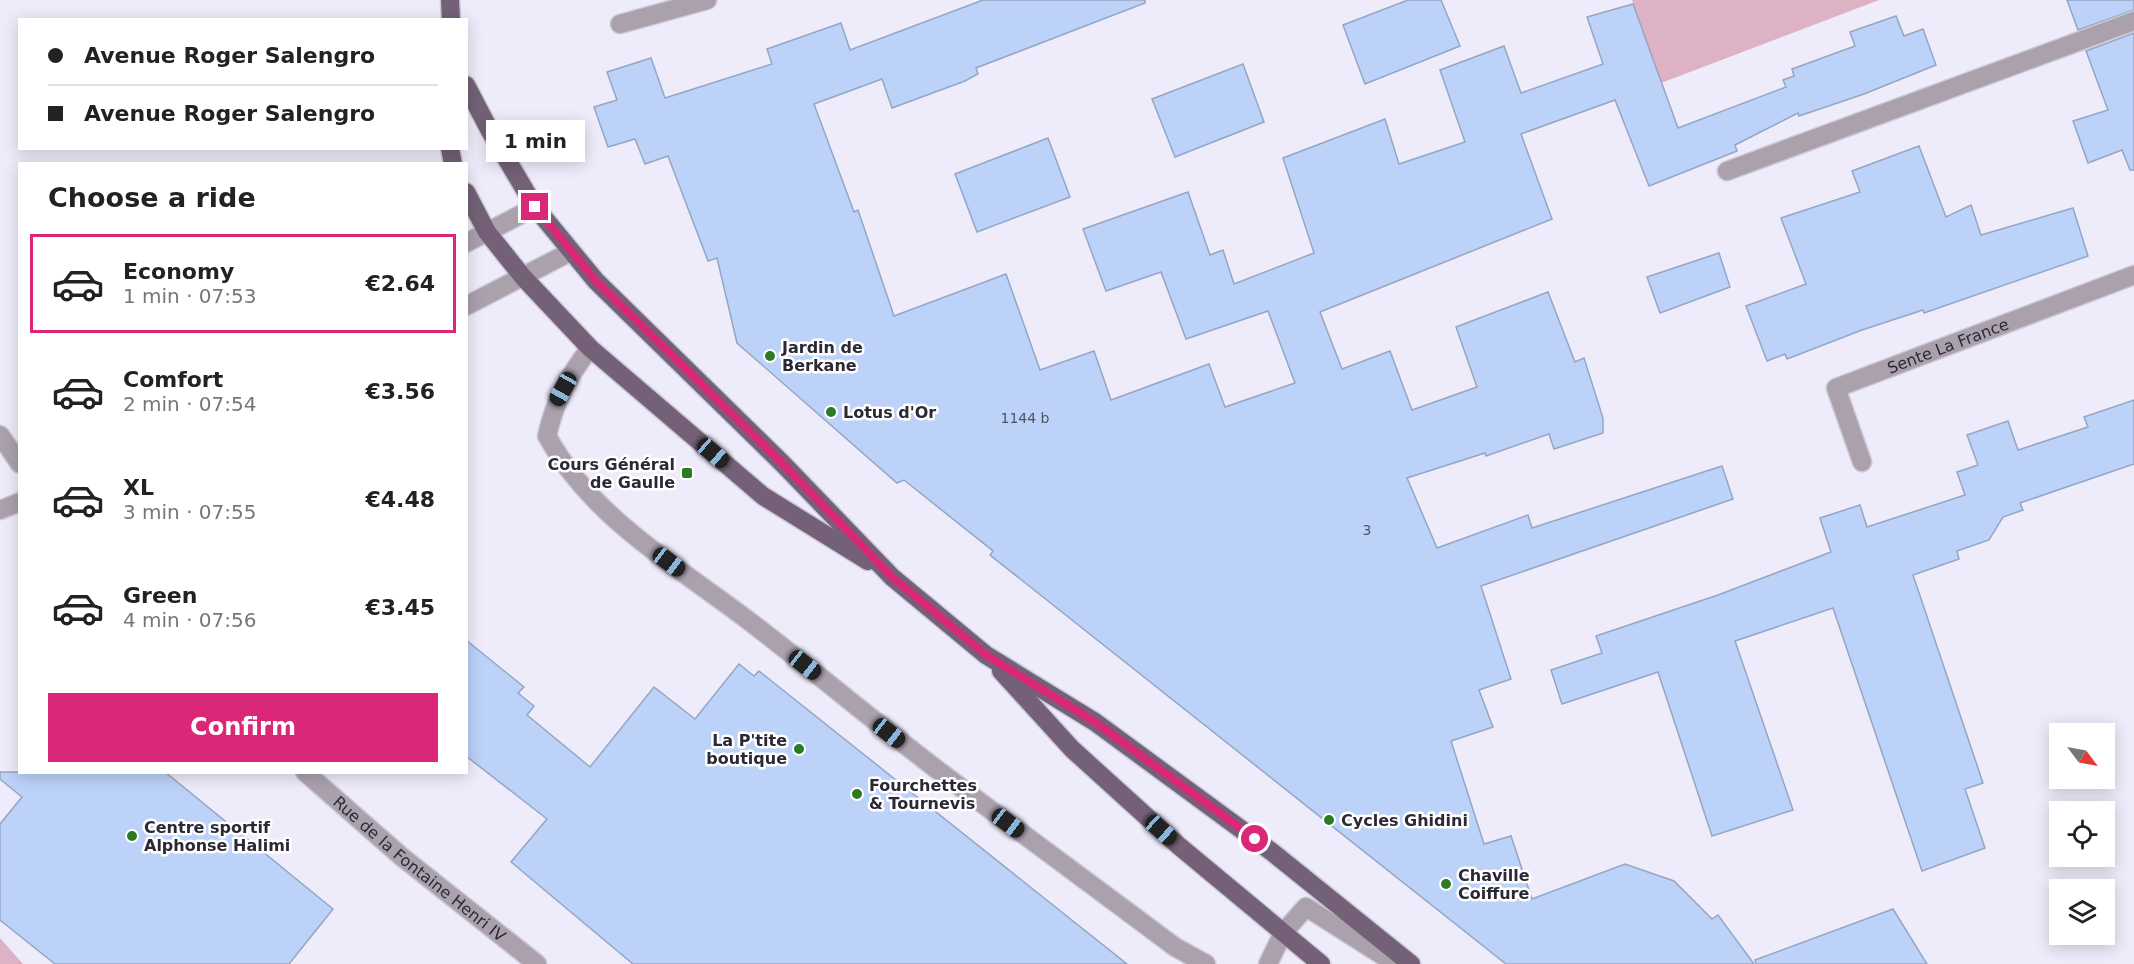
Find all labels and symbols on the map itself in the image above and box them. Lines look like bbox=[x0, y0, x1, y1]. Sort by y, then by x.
callout: 1 min bbox=[486, 120, 584, 162]
route end bbox=[521, 193, 548, 220]
street label: Sente La France bbox=[1884, 314, 2011, 377]
place label: Jardin de Berkane bbox=[781, 338, 863, 375]
marker: Jardin de Berkane bbox=[763, 349, 777, 363]
car bbox=[546, 369, 580, 409]
place label: Lotus d'Or bbox=[843, 403, 936, 422]
marker: Lotus d'Or bbox=[824, 405, 838, 419]
house number: 1144 b bbox=[1001, 410, 1050, 426]
car bbox=[694, 434, 732, 472]
place label: Cours Général de Gaulle bbox=[547, 455, 675, 492]
marker: Cours Général de Gaulle bbox=[680, 466, 694, 480]
house number: 3 bbox=[1363, 522, 1371, 538]
car bbox=[649, 544, 689, 580]
car bbox=[785, 647, 825, 683]
car bbox=[869, 715, 909, 751]
north arrow bbox=[2049, 723, 2115, 789]
place label: La P'tite boutique bbox=[706, 731, 787, 768]
marker: La P'tite boutique bbox=[792, 742, 806, 756]
place label: Fourchettes & Tournevis bbox=[869, 776, 977, 813]
marker: Fourchettes & Tournevis bbox=[850, 787, 864, 801]
street label: Rue de la Fontaine Henri IV bbox=[330, 792, 510, 945]
car bbox=[988, 805, 1028, 841]
car bbox=[1142, 811, 1180, 849]
place label: Cycles Ghidini bbox=[1341, 811, 1468, 830]
marker: Cycles Ghidini bbox=[1322, 813, 1336, 827]
place label: Centre sportif Alphonse Halimi bbox=[144, 818, 290, 855]
route start bbox=[1241, 825, 1268, 852]
marker: Centre sportif Alphonse Halimi bbox=[125, 829, 139, 843]
place label: Chaville Coiffure bbox=[1458, 866, 1530, 903]
marker: Chaville Coiffure bbox=[1439, 877, 1453, 891]

